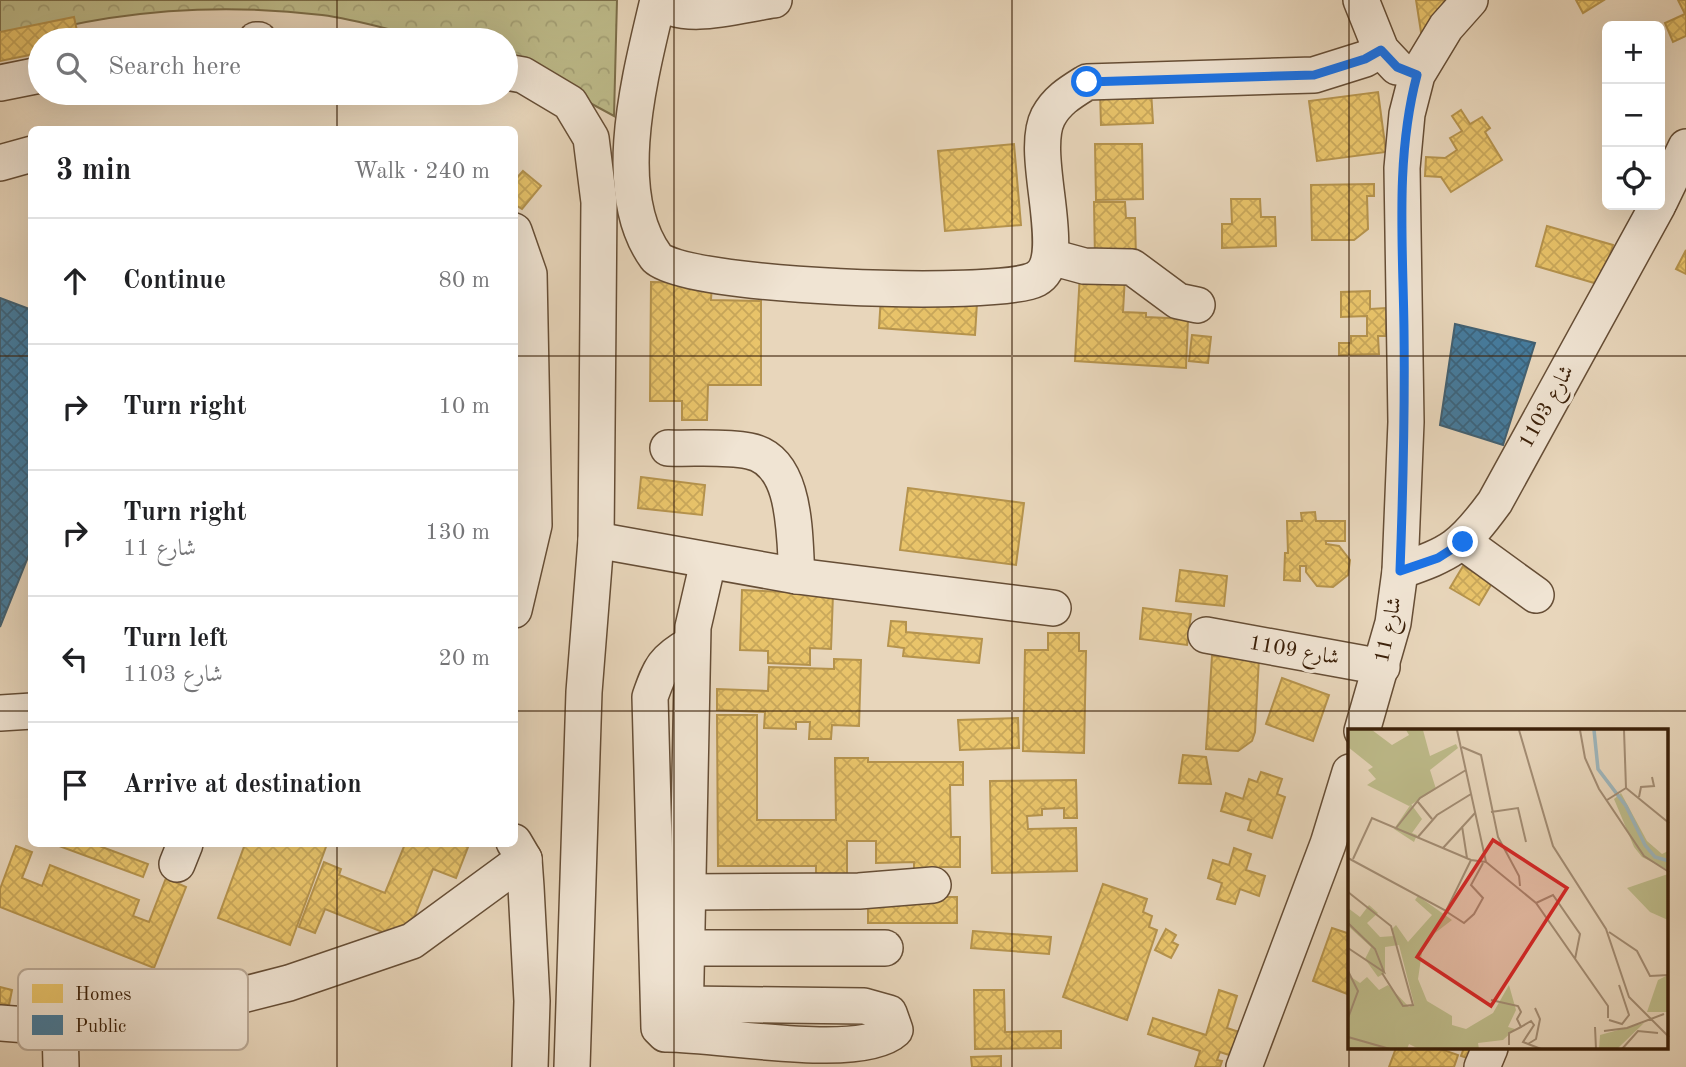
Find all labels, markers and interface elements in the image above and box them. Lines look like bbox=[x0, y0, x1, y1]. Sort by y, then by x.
map controls bbox=[1602, 21, 1665, 210]
button: + bbox=[1602, 21, 1665, 84]
search box bbox=[28, 28, 518, 105]
icon: search bbox=[52, 48, 90, 86]
text: Search here bbox=[108, 54, 241, 80]
route start bbox=[1071, 66, 1102, 97]
button: − bbox=[1602, 84, 1665, 147]
button: locate bbox=[1602, 147, 1665, 210]
text: 3 min bbox=[56, 156, 131, 186]
text: Walk · 240 m bbox=[354, 160, 490, 183]
icon: ahead bbox=[56, 262, 94, 300]
text: Continue bbox=[123, 268, 226, 294]
text: 80 m bbox=[439, 269, 490, 292]
street label: شارع 1103 bbox=[1516, 362, 1584, 455]
icon: right bbox=[56, 388, 94, 426]
text: Turn right bbox=[123, 394, 246, 420]
text: 10 m bbox=[439, 395, 490, 418]
text: Turn right bbox=[123, 500, 246, 526]
icon: right bbox=[56, 514, 94, 552]
text: 130 m bbox=[425, 521, 490, 544]
route end bbox=[1447, 526, 1478, 557]
text: شارع 11 bbox=[123, 537, 196, 560]
street label: شارع 11 bbox=[1372, 595, 1412, 666]
text: Turn left bbox=[123, 626, 228, 652]
street label: شارع 1109 bbox=[1246, 633, 1341, 675]
icon: left bbox=[56, 640, 94, 678]
text: 20 m bbox=[439, 647, 490, 670]
text: شارع 1103 bbox=[123, 663, 223, 686]
inset map bbox=[1348, 729, 1668, 1050]
icon: arrive bbox=[56, 766, 94, 804]
text: Arrive at destination bbox=[123, 772, 362, 798]
legend bbox=[18, 969, 248, 1050]
text: Homes bbox=[75, 986, 131, 1005]
text: Public bbox=[75, 1018, 126, 1037]

